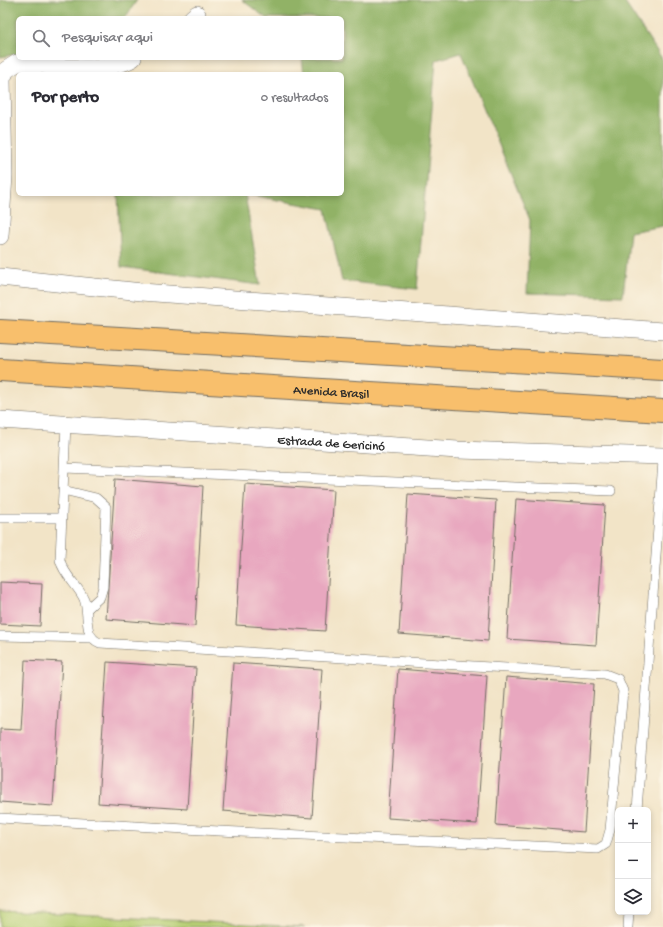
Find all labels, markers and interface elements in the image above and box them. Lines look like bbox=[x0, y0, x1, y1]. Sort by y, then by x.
search box bbox=[16, 16, 344, 60]
icon: search bbox=[30, 27, 52, 49]
text: Pesquisar aqui bbox=[62, 29, 153, 47]
text: Por perto bbox=[32, 88, 99, 108]
text: 0 resultados bbox=[261, 91, 328, 106]
street label: Avenida Brasil bbox=[293, 383, 370, 403]
street label: Estrada de Gericinó bbox=[277, 433, 386, 455]
map controls bbox=[615, 807, 651, 915]
button: + bbox=[615, 807, 651, 843]
button: − bbox=[615, 843, 651, 879]
button: layers bbox=[615, 879, 651, 915]

